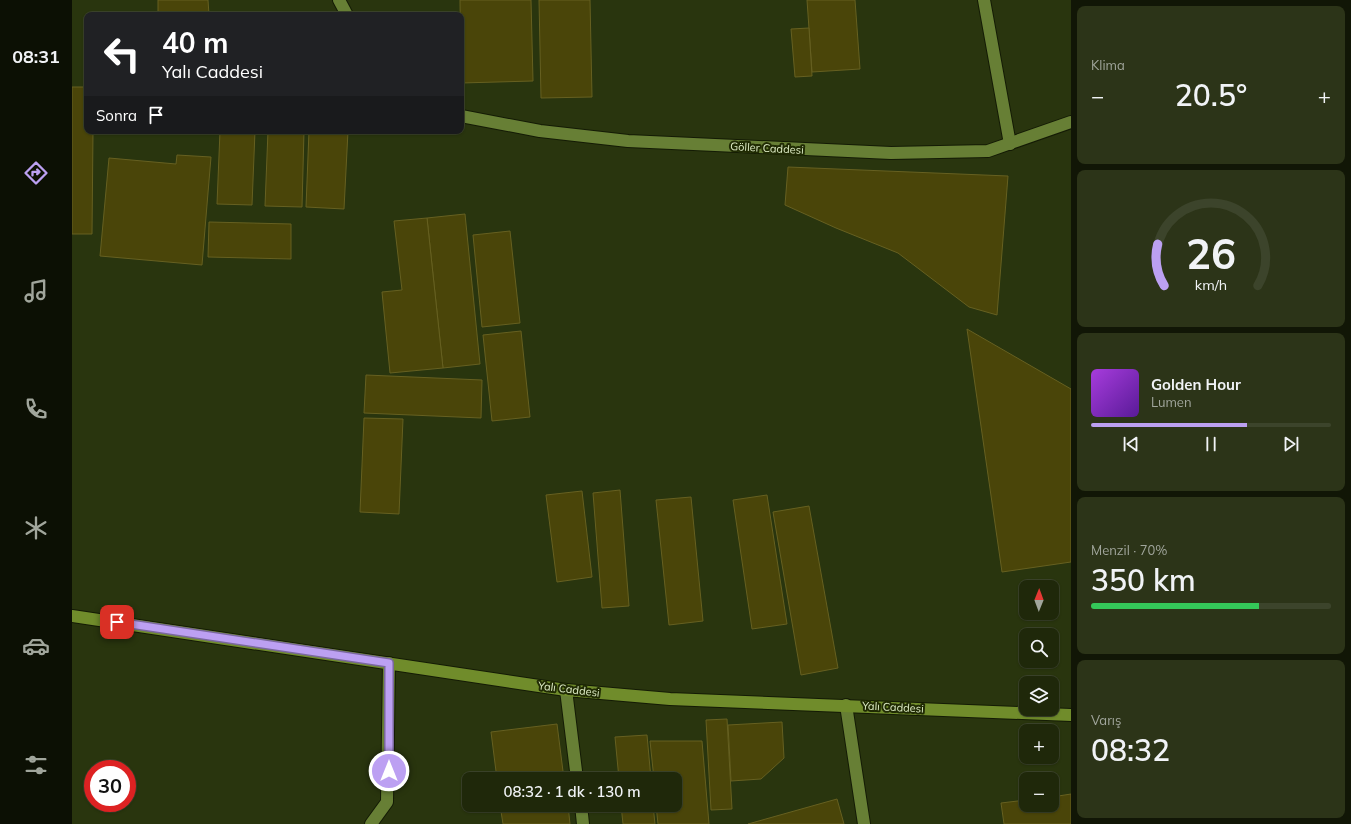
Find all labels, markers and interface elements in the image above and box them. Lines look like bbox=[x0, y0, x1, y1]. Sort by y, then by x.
text: 40 m bbox=[162, 25, 228, 60]
icon: left bbox=[96, 28, 148, 80]
text: 08:31 bbox=[12, 45, 60, 68]
text: Klima bbox=[1091, 57, 1125, 73]
text: Yalı Caddesi bbox=[162, 60, 263, 83]
text: 20.5° bbox=[1175, 76, 1247, 114]
text: − bbox=[1091, 82, 1104, 110]
text: + bbox=[1318, 82, 1331, 110]
icon: arrive bbox=[145, 104, 167, 126]
text: Sonra bbox=[96, 106, 137, 125]
street label: Göller Caddesi bbox=[730, 139, 804, 157]
icon: directions bbox=[22, 159, 50, 187]
text: 26 bbox=[1186, 227, 1236, 279]
text: km/h bbox=[1195, 276, 1227, 294]
icon: music bbox=[22, 277, 50, 305]
text: Golden Hour bbox=[1151, 375, 1241, 394]
text: Lumen bbox=[1151, 394, 1192, 410]
icon: phone bbox=[22, 395, 50, 423]
icon: previous bbox=[1120, 433, 1142, 455]
icon: pause bbox=[1200, 433, 1222, 455]
icon: next bbox=[1280, 433, 1302, 455]
icon: climate bbox=[22, 514, 50, 542]
text: Menzil · 70% bbox=[1091, 542, 1167, 558]
text: 350 km bbox=[1091, 561, 1196, 599]
north arrow bbox=[1019, 580, 1059, 620]
map controls bbox=[1019, 580, 1059, 812]
pin bbox=[100, 605, 134, 639]
icon: arrive bbox=[106, 611, 128, 633]
button: search bbox=[1019, 628, 1059, 668]
icon: car bbox=[22, 632, 50, 660]
button: layers bbox=[1019, 676, 1059, 716]
street label: Yalı Caddesi bbox=[537, 678, 600, 700]
street label: Yalı Caddesi bbox=[861, 698, 924, 716]
text: Varış bbox=[1091, 712, 1121, 728]
button: + bbox=[1019, 724, 1059, 764]
text: 08:32 bbox=[1091, 731, 1170, 769]
position arrow bbox=[368, 750, 410, 792]
icon: filters bbox=[22, 751, 50, 779]
speed limit sign: 30 bbox=[84, 760, 136, 812]
button: − bbox=[1019, 772, 1059, 812]
text: 08:32 · 1 dk · 130 m bbox=[503, 782, 641, 801]

